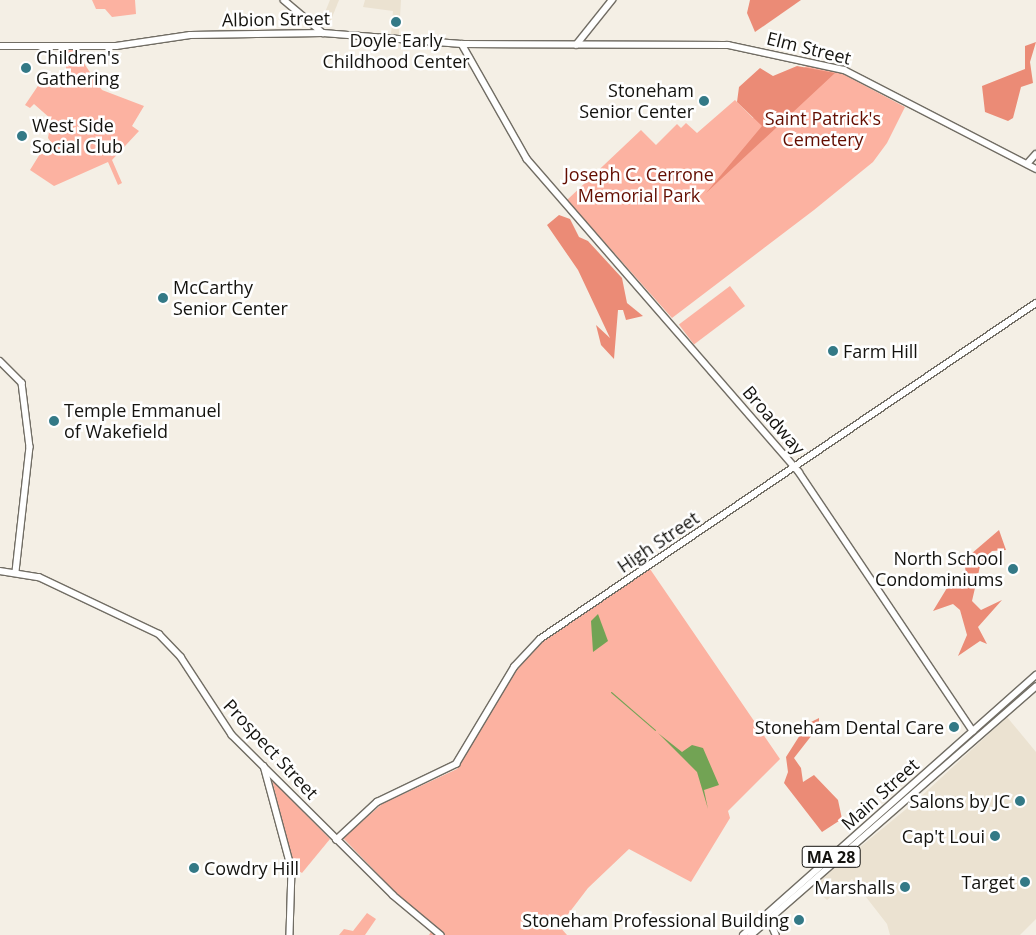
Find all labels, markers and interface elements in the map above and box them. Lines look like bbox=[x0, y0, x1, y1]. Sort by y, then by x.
street label: Albion Street bbox=[222, 7, 330, 31]
marker: Doyle Early Childhood Center bbox=[390, 16, 402, 28]
street label: Elm Street bbox=[765, 27, 853, 69]
place label: Doyle Early Childhood Center bbox=[322, 30, 470, 72]
place label: Children's Gathering bbox=[36, 47, 120, 90]
marker: Children's Gathering bbox=[20, 62, 32, 74]
place label: Stoneham Senior Center bbox=[579, 80, 694, 122]
marker: Stoneham Senior Center bbox=[698, 95, 710, 107]
park label: Saint Patrick's Cemetery bbox=[765, 108, 881, 150]
place label: West Side Social Club bbox=[32, 115, 123, 158]
marker: West Side Social Club bbox=[16, 130, 28, 142]
park label: Joseph C. Cerrone Memorial Park bbox=[564, 164, 714, 206]
place label: McCarthy Senior Center bbox=[173, 277, 288, 320]
marker: McCarthy Senior Center bbox=[157, 292, 169, 304]
place label: Farm Hill bbox=[843, 340, 918, 362]
marker: Farm Hill bbox=[827, 345, 839, 357]
street label: Broadway bbox=[738, 381, 810, 459]
place label: Temple Emmanuel of Wakefield bbox=[64, 400, 221, 442]
marker: Temple Emmanuel of Wakefield bbox=[48, 415, 60, 427]
street label: High Street bbox=[613, 507, 703, 577]
place label: North School Condominiums bbox=[875, 548, 1003, 590]
marker: North School Condominiums bbox=[1007, 563, 1019, 575]
street label: Prospect Street bbox=[219, 695, 323, 803]
place label: Stoneham Dental Care bbox=[755, 716, 944, 738]
marker: Stoneham Dental Care bbox=[948, 721, 960, 733]
street label: Main Street bbox=[837, 754, 923, 834]
place label: Salons by JC bbox=[910, 790, 1010, 812]
marker: Salons by JC bbox=[1014, 795, 1026, 807]
place label: Cap't Loui bbox=[902, 825, 985, 847]
marker: Cap't Loui bbox=[989, 830, 1001, 842]
road number: MA 28 bbox=[801, 844, 861, 870]
place label: Cowdry Hill bbox=[204, 857, 299, 879]
marker: Cowdry Hill bbox=[188, 862, 200, 874]
place label: Target bbox=[961, 871, 1015, 893]
place label: Marshalls bbox=[814, 876, 895, 898]
marker: Target bbox=[1019, 876, 1031, 888]
marker: Marshalls bbox=[899, 881, 911, 893]
place label: Stoneham Professional Building bbox=[522, 909, 789, 931]
marker: Stoneham Professional Building bbox=[793, 914, 805, 926]

